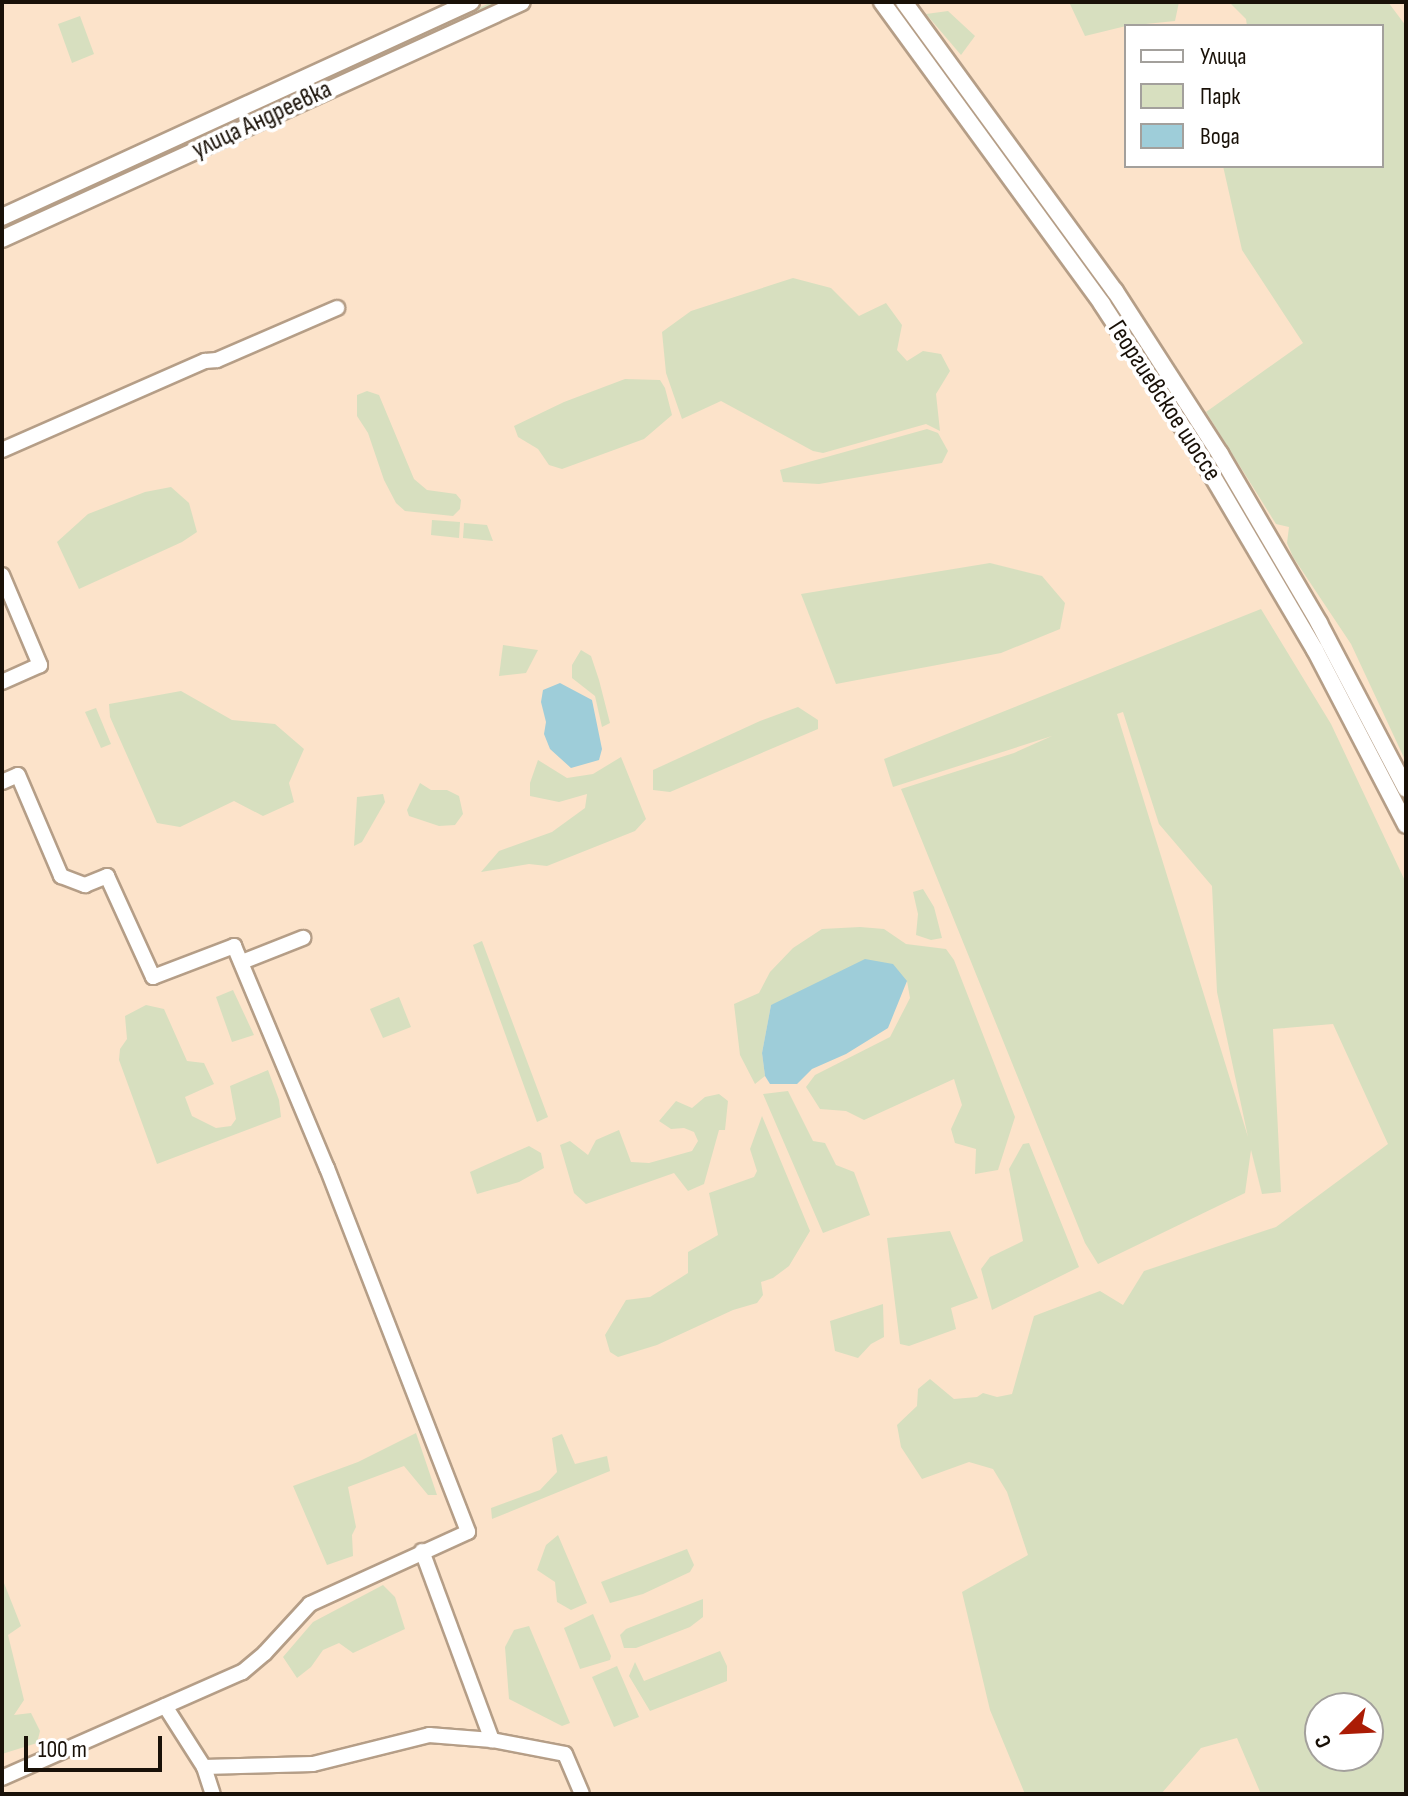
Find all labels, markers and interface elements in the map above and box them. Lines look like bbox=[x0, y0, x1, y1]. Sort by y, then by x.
legend bbox=[1124, 24, 1384, 168]
text: Улица bbox=[1200, 42, 1246, 71]
street label: улица Андреевка bbox=[187, 74, 337, 166]
text: Парк bbox=[1200, 82, 1240, 111]
text: Вода bbox=[1200, 122, 1240, 151]
street label: Георгиевское шоссе bbox=[1101, 315, 1227, 487]
north arrow bbox=[1304, 1692, 1384, 1772]
scale bar bbox=[28, 1720, 166, 1770]
text: С bbox=[1309, 1731, 1338, 1752]
text: 100 m bbox=[38, 1735, 87, 1764]

